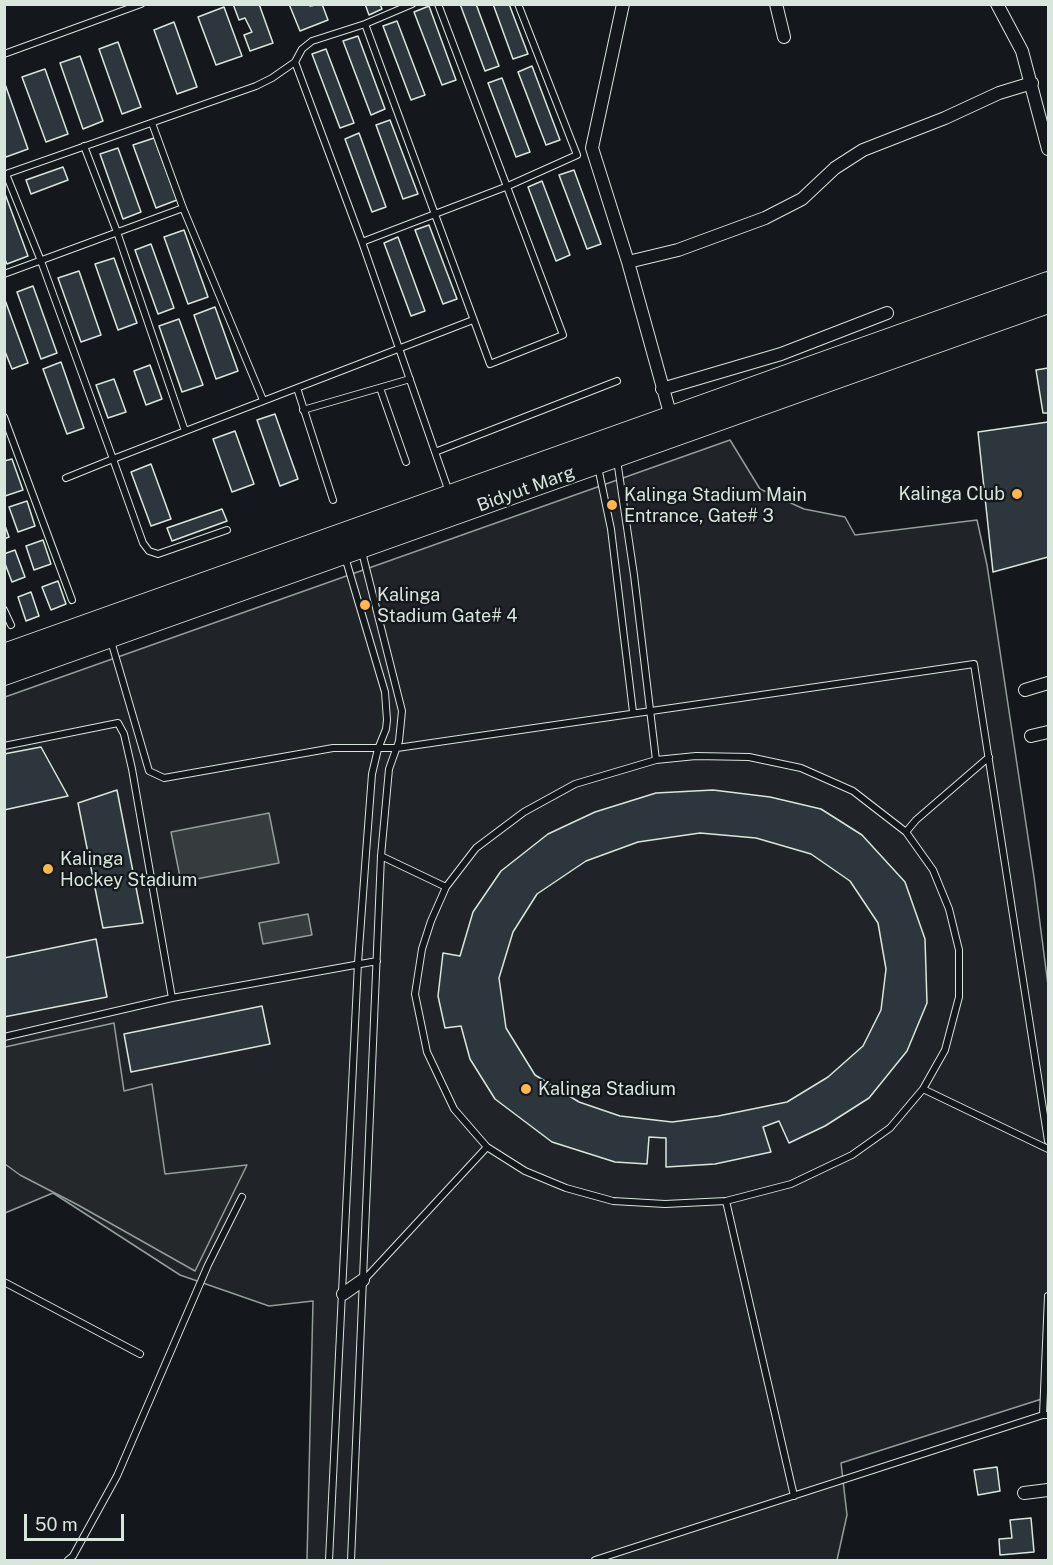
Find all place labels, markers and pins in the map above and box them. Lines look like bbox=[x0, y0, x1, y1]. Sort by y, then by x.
place label: Kalinga Club bbox=[898, 483, 1005, 505]
place label: Kalinga Stadium Main Entrance, Gate# 3 bbox=[624, 484, 807, 526]
marker: Kalinga Club bbox=[1010, 487, 1024, 501]
marker: Kalinga Stadium Main Entrance, Gate# 3 bbox=[605, 498, 619, 512]
place label: Kalinga Stadium Gate# 4 bbox=[377, 584, 518, 626]
marker: Kalinga Stadium Gate# 4 bbox=[358, 598, 372, 612]
place label: Kalinga Hockey Stadium bbox=[60, 848, 197, 890]
marker: Kalinga Hockey Stadium bbox=[41, 862, 55, 876]
place label: Kalinga Stadium bbox=[538, 1078, 676, 1100]
marker: Kalinga Stadium bbox=[519, 1082, 533, 1096]

